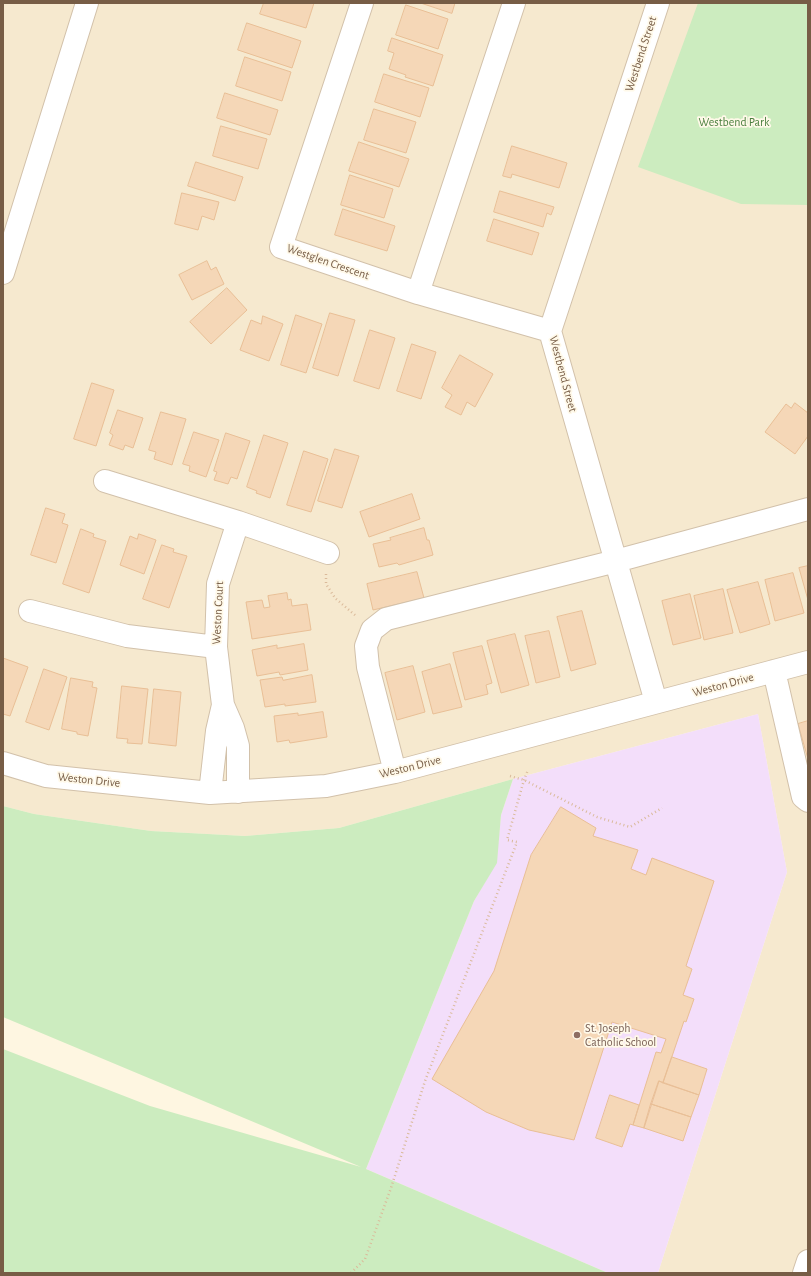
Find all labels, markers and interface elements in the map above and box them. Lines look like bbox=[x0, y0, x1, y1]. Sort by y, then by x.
street label: Westbend Street bbox=[622, 15, 660, 93]
park label: Westbend Park bbox=[699, 115, 769, 129]
street label: Westglen Crescent bbox=[285, 241, 371, 283]
street label: Westbend Street bbox=[546, 334, 580, 414]
street label: Weston Court bbox=[209, 581, 227, 645]
street label: Weston Drive bbox=[691, 670, 755, 700]
street label: Weston Drive bbox=[378, 752, 442, 782]
street label: Weston Drive bbox=[57, 770, 121, 790]
place label: St. Joseph Catholic School bbox=[585, 1021, 656, 1049]
marker: St. Joseph Catholic School bbox=[572, 1030, 582, 1040]

